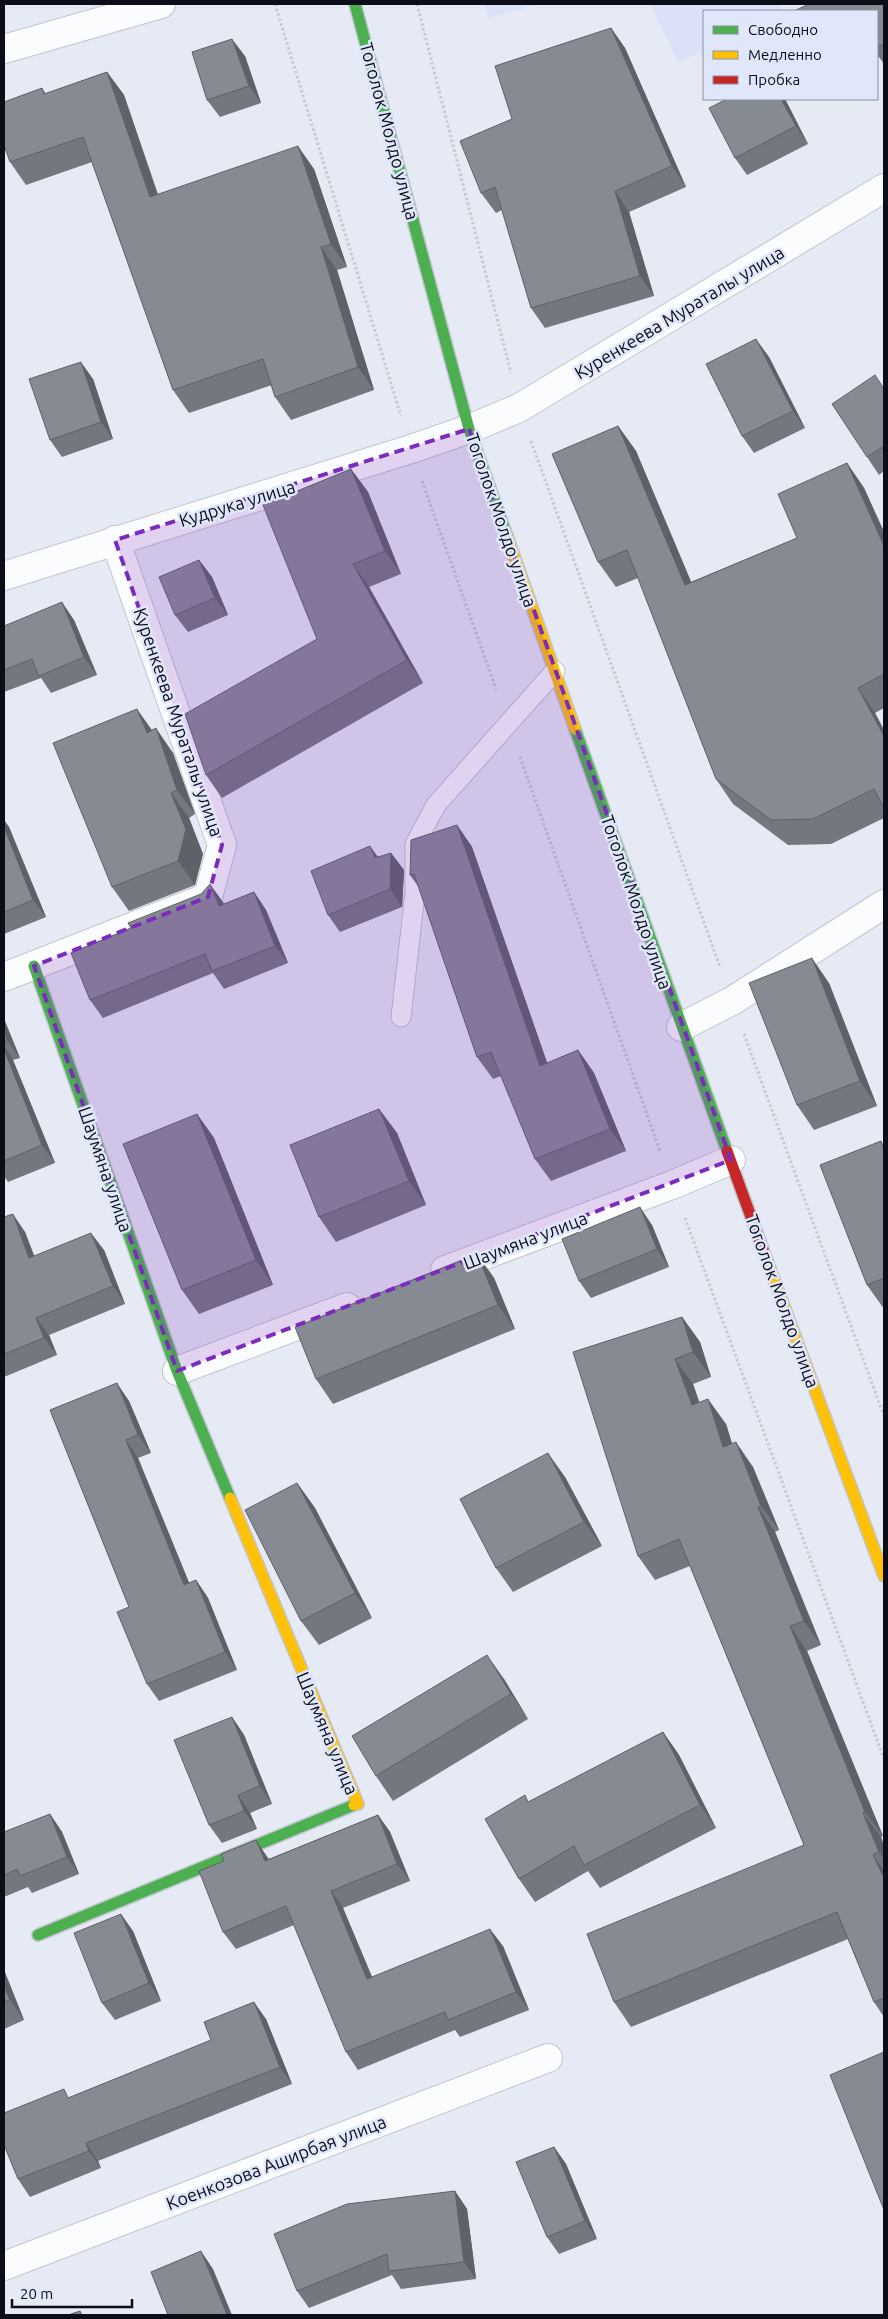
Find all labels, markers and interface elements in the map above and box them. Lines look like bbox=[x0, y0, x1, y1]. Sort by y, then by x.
legend bbox=[703, 10, 878, 100]
text: Свободно bbox=[748, 21, 818, 38]
street label: Тоголок Молдо улица bbox=[357, 40, 423, 222]
text: Медленно bbox=[748, 46, 822, 63]
text: Пробка bbox=[748, 71, 800, 88]
street label: Куренкеева Мураталы улица bbox=[571, 241, 787, 383]
street label: Тоголок Молдо улица bbox=[463, 430, 541, 610]
street label: Кудрука улица bbox=[177, 476, 297, 530]
street label: Куренкеева Мураталы улица bbox=[130, 605, 228, 839]
street label: Тоголок Молдо улица bbox=[598, 812, 676, 992]
street label: Шаумяна улица bbox=[75, 1104, 137, 1234]
street label: Шаумяна улица bbox=[460, 1207, 590, 1273]
street label: Тоголок Молдо улица bbox=[742, 1212, 824, 1390]
street label: Шаумяна улица bbox=[293, 1669, 363, 1797]
street label: Коенкозова Аширбая улица bbox=[163, 2111, 389, 2213]
scale bar bbox=[12, 2276, 132, 2308]
text: 20 m bbox=[20, 2285, 53, 2302]

